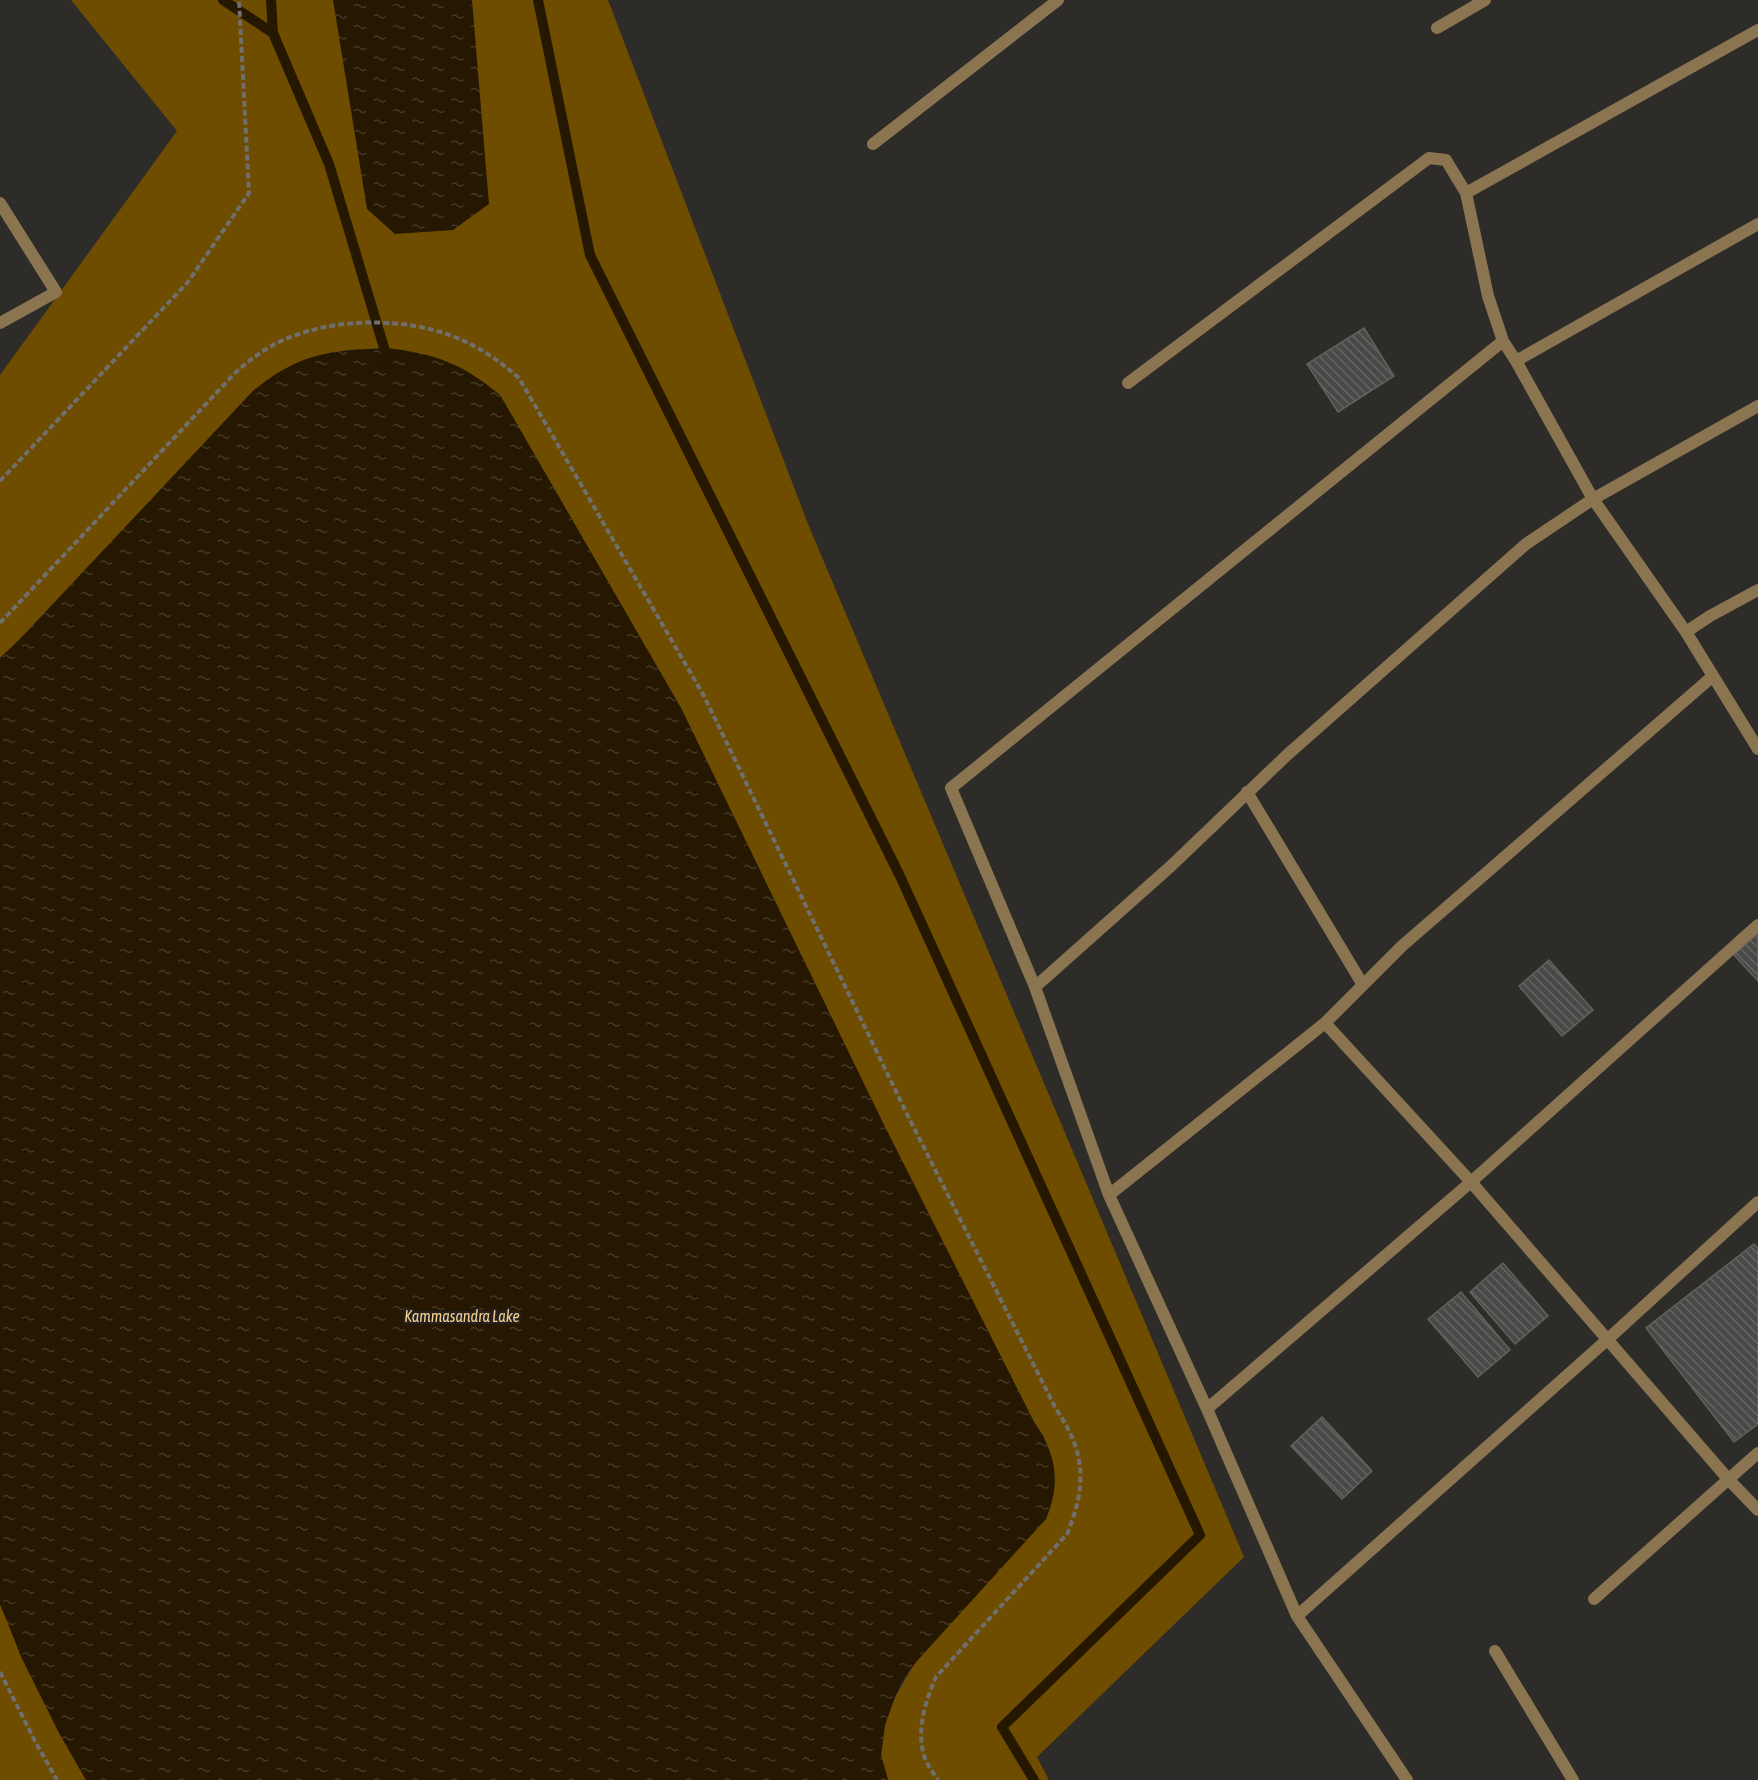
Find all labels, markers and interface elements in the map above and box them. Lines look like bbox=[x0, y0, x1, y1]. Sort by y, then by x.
water label: Kammasandra Lake bbox=[404, 1307, 520, 1325]

